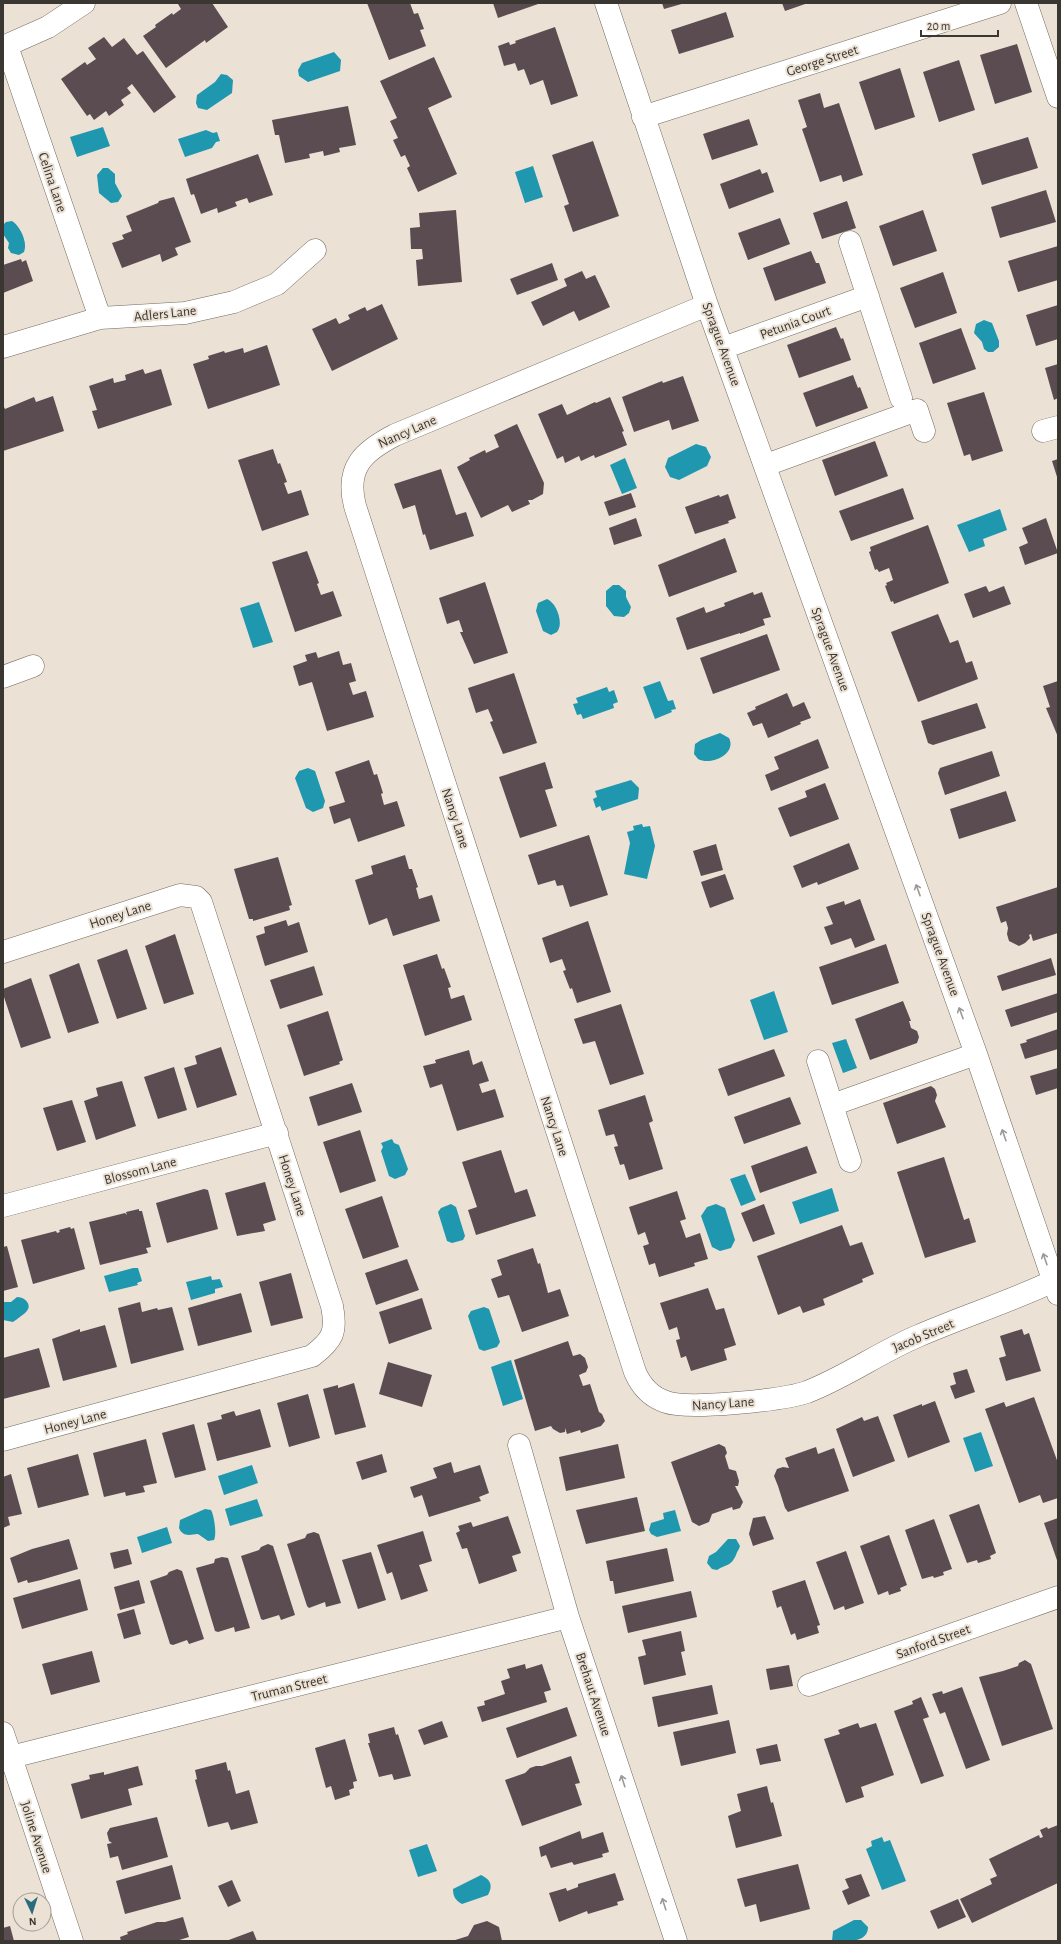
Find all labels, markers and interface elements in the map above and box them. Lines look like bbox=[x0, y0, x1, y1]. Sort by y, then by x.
scale bar bbox=[921, 12, 998, 38]
text: 20 m bbox=[927, 20, 950, 32]
street label: George Street bbox=[785, 43, 860, 79]
street label: Celina Lane bbox=[35, 151, 69, 214]
street label: Sprague Avenue bbox=[699, 301, 743, 388]
street label: Adlers Lane bbox=[133, 304, 197, 324]
street label: Petunia Court bbox=[758, 304, 833, 342]
street label: Nancy Lane bbox=[376, 413, 439, 451]
street label: Sprague Avenue bbox=[808, 606, 852, 693]
street label: Nancy Lane bbox=[439, 786, 471, 850]
one-way arrow bbox=[913, 885, 921, 897]
street label: Honey Lane bbox=[88, 898, 153, 931]
street label: Sprague Avenue bbox=[918, 911, 962, 998]
one-way arrow bbox=[957, 1007, 965, 1019]
street label: Nancy Lane bbox=[538, 1094, 570, 1158]
one-way arrow bbox=[1000, 1129, 1007, 1142]
street label: Honey Lane bbox=[276, 1153, 309, 1218]
street label: Blossom Lane bbox=[103, 1155, 178, 1187]
one-way arrow bbox=[1041, 1253, 1049, 1265]
street label: Jacob Street bbox=[891, 1317, 957, 1355]
street label: Nancy Lane bbox=[691, 1395, 755, 1413]
street label: Honey Lane bbox=[43, 1407, 108, 1437]
street label: Sanford Street bbox=[895, 1622, 973, 1662]
street label: Brehaut Avenue bbox=[573, 1651, 613, 1738]
street label: Truman Street bbox=[250, 1672, 329, 1704]
one-way arrow bbox=[619, 1774, 626, 1787]
street label: Joline Avenue bbox=[18, 1800, 54, 1875]
north arrow bbox=[12, 1892, 52, 1932]
one-way arrow bbox=[660, 1898, 667, 1911]
text: N bbox=[28, 1916, 37, 1927]

